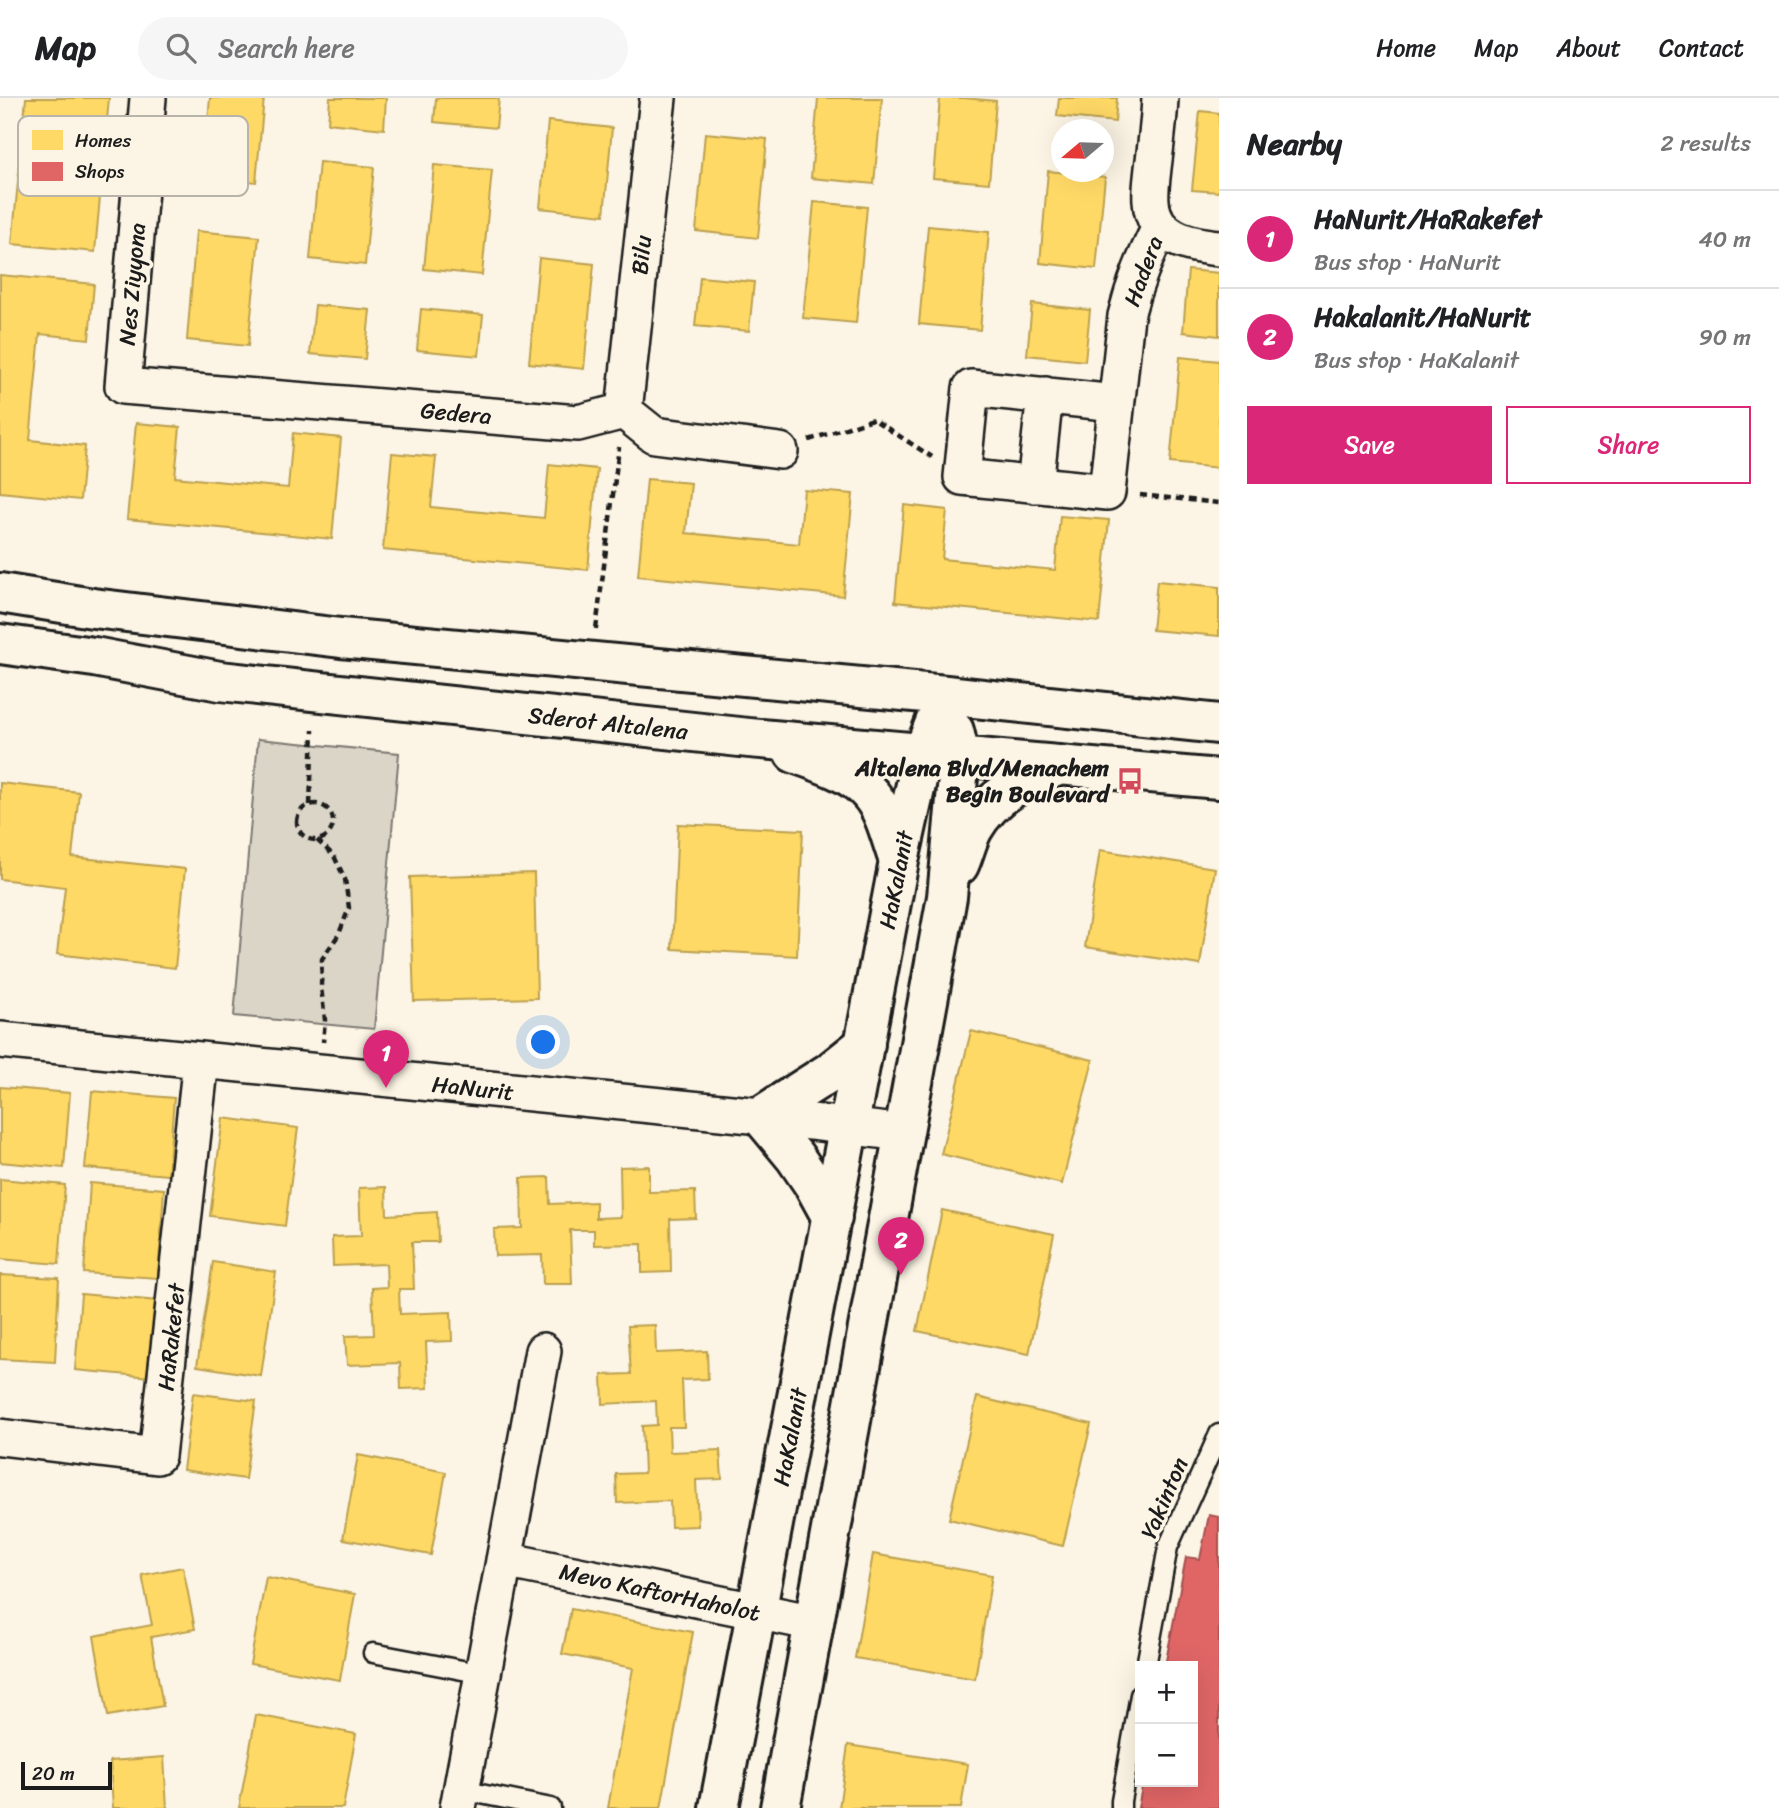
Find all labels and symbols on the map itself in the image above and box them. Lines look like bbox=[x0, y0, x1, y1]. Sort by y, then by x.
legend bbox=[18, 116, 248, 196]
north arrow bbox=[1051, 119, 1114, 182]
text: Homes bbox=[75, 124, 131, 157]
text: Shops bbox=[75, 155, 125, 188]
street label: Nes Ziyyona bbox=[107, 221, 158, 347]
street label: Hadera bbox=[1112, 230, 1175, 312]
street label: Bilu bbox=[619, 232, 664, 277]
street label: Gedera bbox=[419, 390, 494, 437]
street label: Sderot Altalena bbox=[526, 695, 690, 752]
place label: Altalena Blvd/Menachem Begin Boulevard bbox=[854, 748, 1111, 815]
bus stop icon: Altalena Blvd/Menachem Begin Boulevard bbox=[1115, 766, 1145, 796]
street label: HaKalanit bbox=[867, 826, 926, 933]
your location bbox=[526, 1025, 560, 1059]
pin: 1 bbox=[363, 1030, 409, 1088]
street label: HaNurit bbox=[430, 1064, 516, 1113]
pin: 2 bbox=[878, 1217, 924, 1275]
street label: HaRakefet bbox=[145, 1280, 198, 1393]
street label: HaKalanit bbox=[761, 1383, 820, 1490]
street label: Yakinton bbox=[1129, 1451, 1200, 1546]
street label: Mevo KaftorHaholot bbox=[556, 1551, 764, 1634]
scale bar bbox=[21, 1759, 112, 1791]

